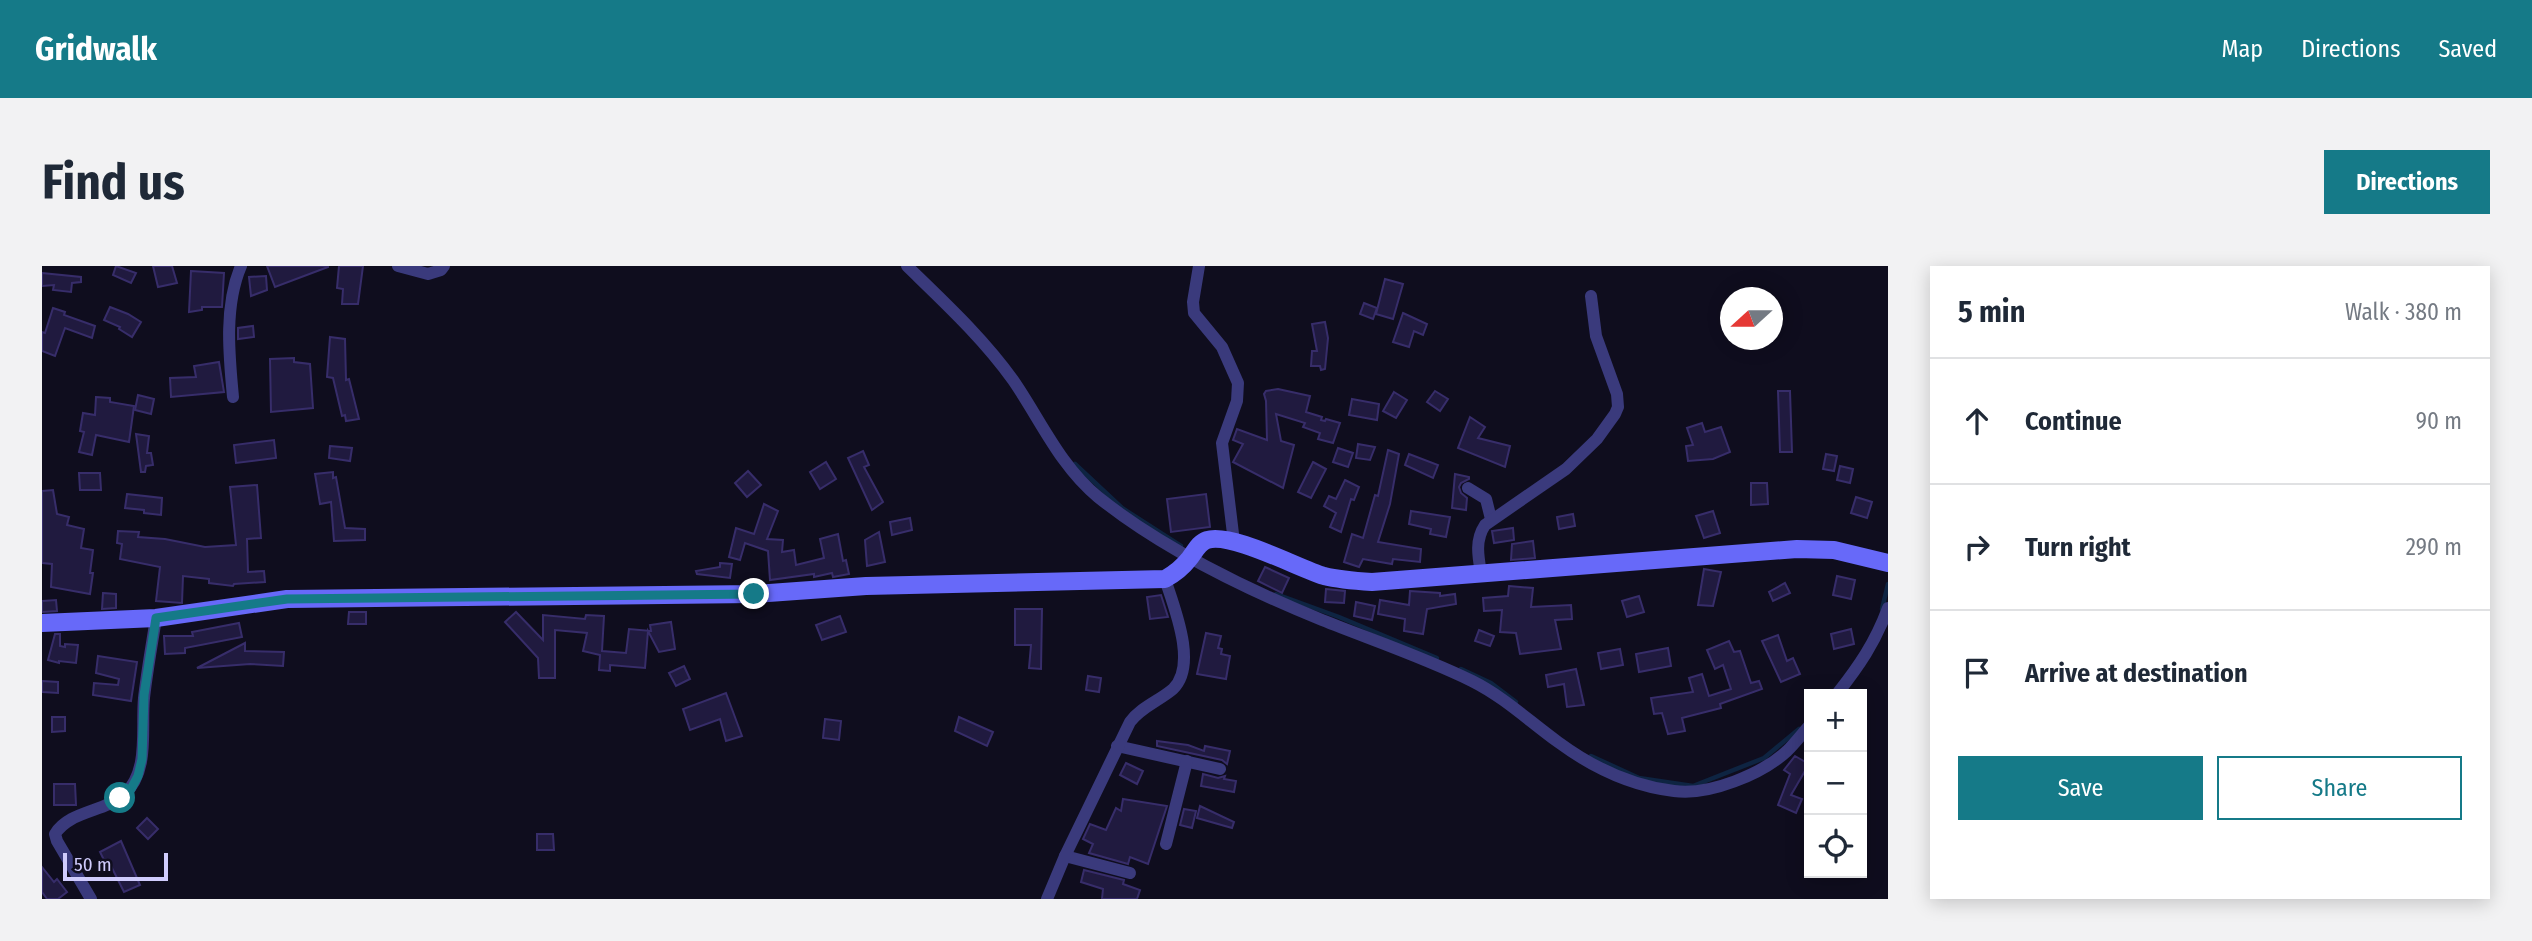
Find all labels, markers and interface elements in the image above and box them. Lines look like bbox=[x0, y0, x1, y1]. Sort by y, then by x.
text: Gridwalk bbox=[35, 29, 157, 69]
text: Map bbox=[2222, 35, 2263, 63]
text: Directions bbox=[2301, 35, 2400, 63]
text: Saved bbox=[2438, 35, 2497, 63]
button: Directions bbox=[2324, 150, 2490, 214]
text: Find us bbox=[42, 153, 185, 212]
north arrow bbox=[1720, 287, 1783, 350]
text: 5 min bbox=[1958, 294, 2025, 330]
text: Walk · 380 m bbox=[2345, 298, 2462, 326]
icon: ahead bbox=[1958, 402, 1996, 440]
text: Continue bbox=[2025, 406, 2122, 437]
text: 90 m bbox=[2416, 407, 2462, 435]
icon: right bbox=[1958, 528, 1996, 566]
text: Turn right bbox=[2025, 532, 2131, 563]
text: 290 m bbox=[2406, 533, 2462, 561]
route end bbox=[738, 578, 769, 609]
icon: arrive bbox=[1958, 654, 1996, 692]
text: Arrive at destination bbox=[2025, 658, 2248, 689]
map controls bbox=[1804, 689, 1867, 878]
button: + bbox=[1804, 689, 1867, 752]
button: − bbox=[1804, 752, 1867, 815]
button: Save bbox=[1958, 756, 2203, 820]
button: Share bbox=[2217, 756, 2462, 820]
route start bbox=[104, 782, 135, 813]
button: locate bbox=[1804, 815, 1867, 878]
scale bar bbox=[63, 850, 168, 882]
text: 50 m bbox=[74, 853, 112, 876]

